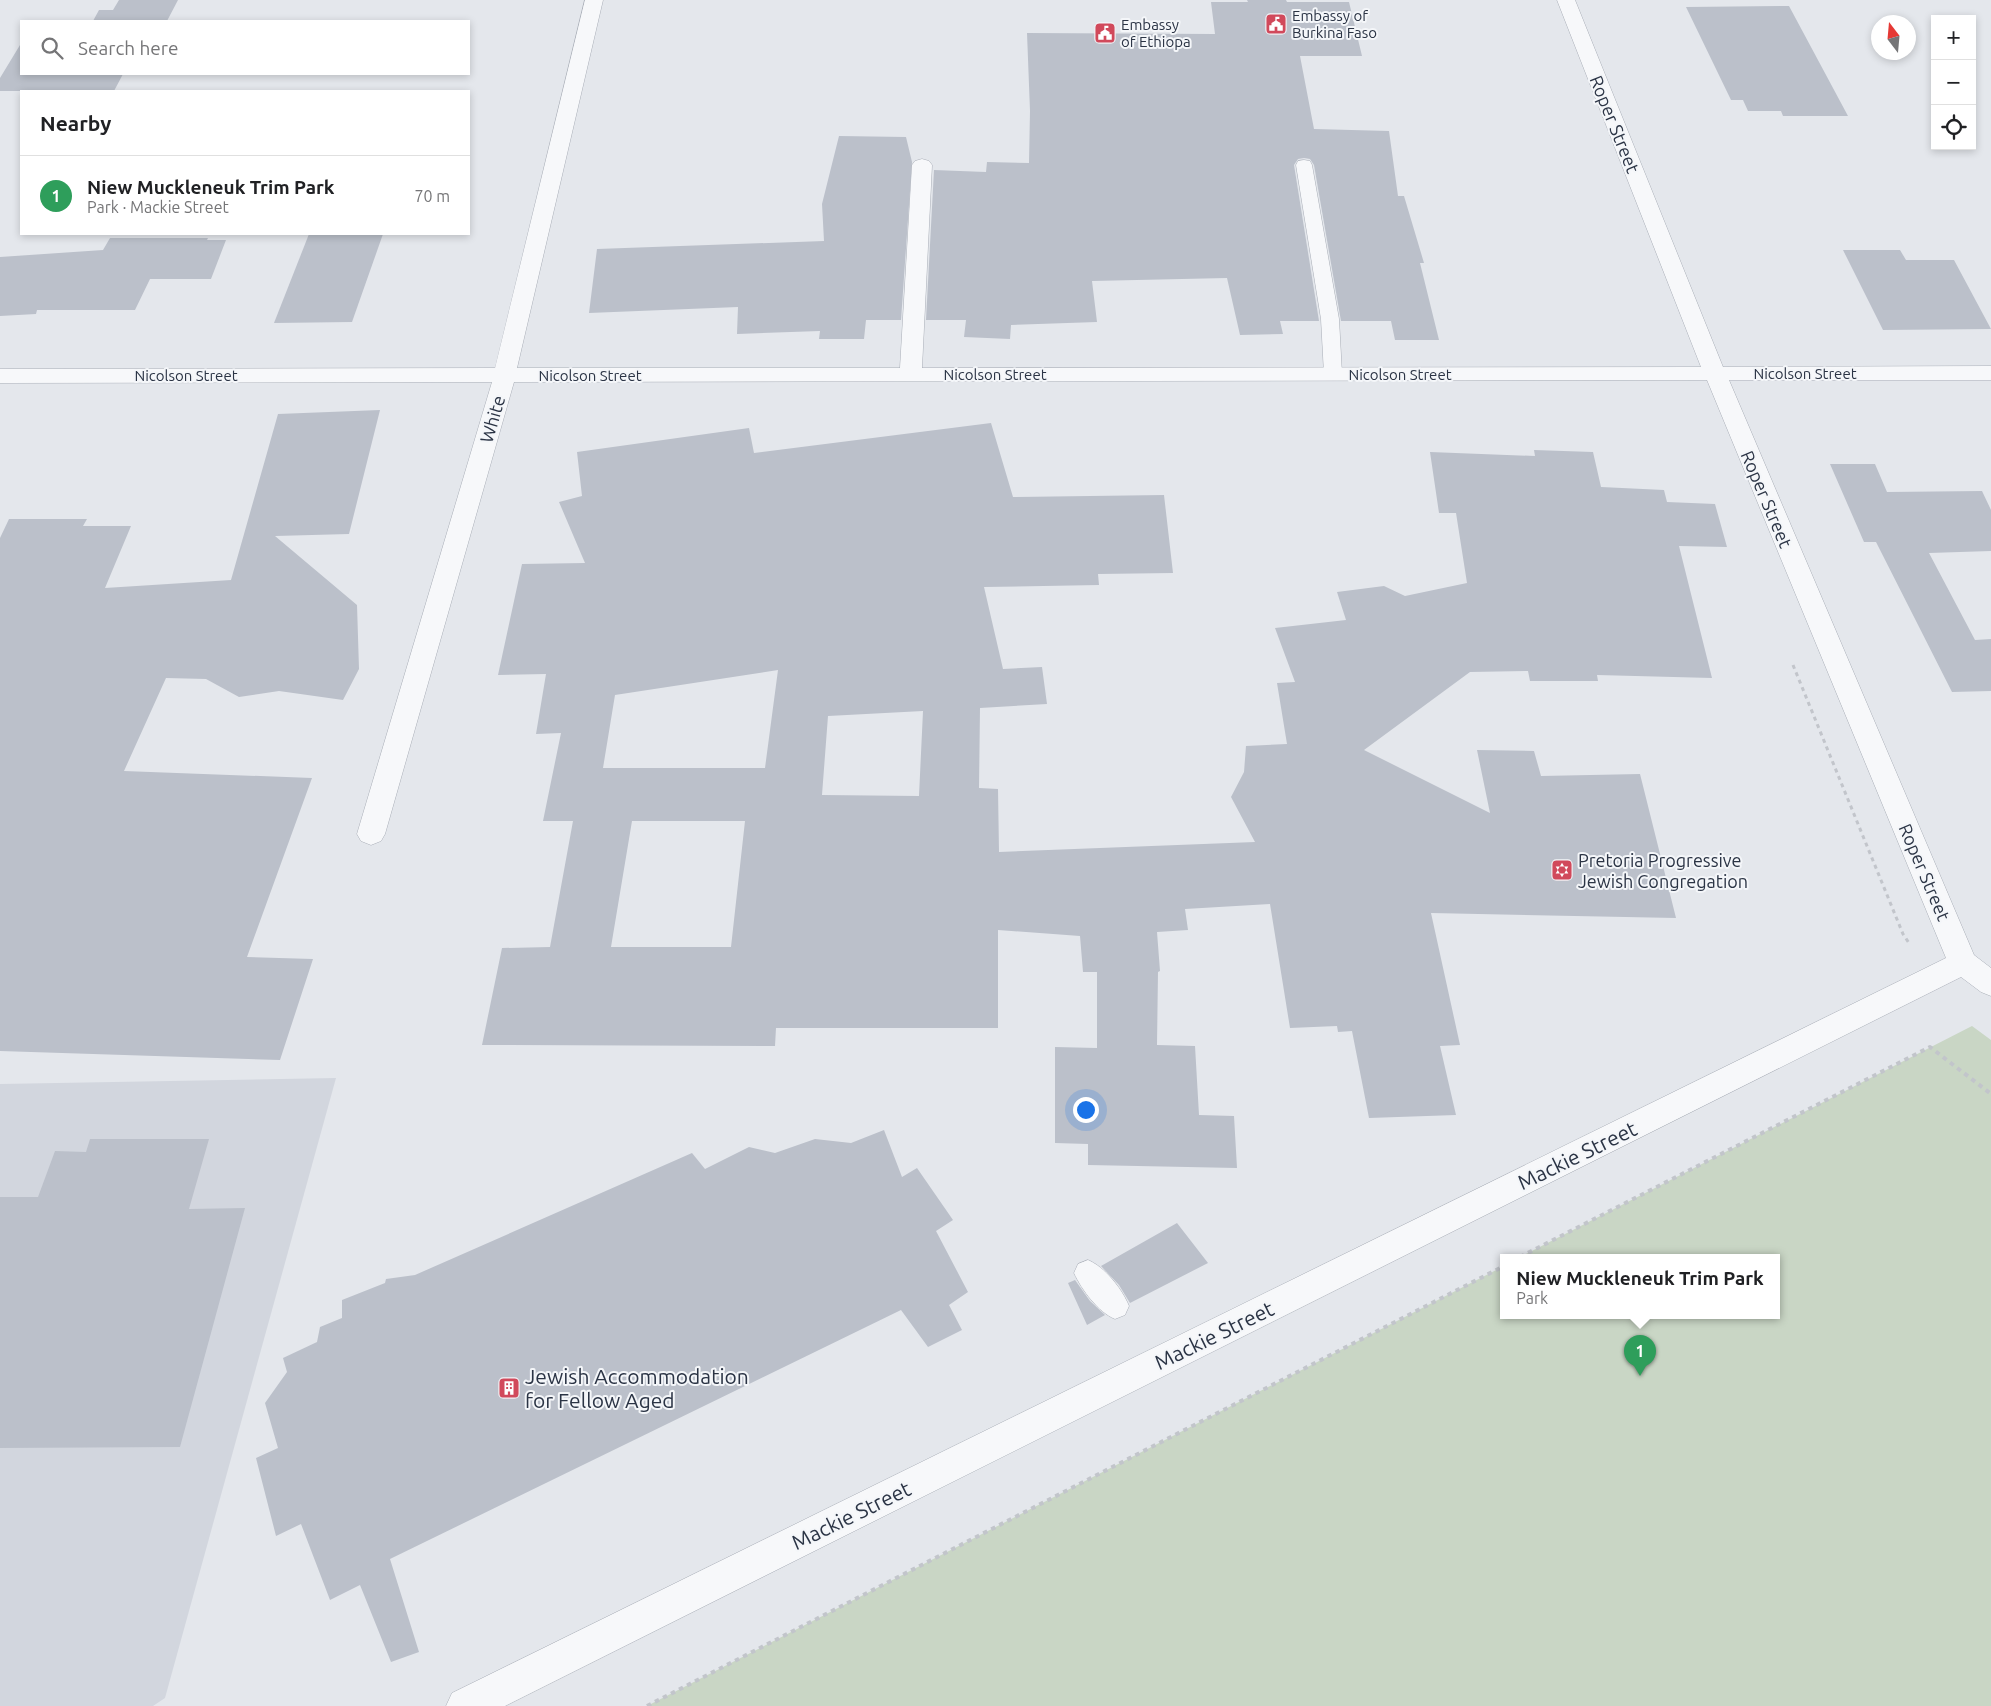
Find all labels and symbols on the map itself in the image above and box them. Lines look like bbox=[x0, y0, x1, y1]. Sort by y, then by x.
place label: Embassy of Burkina Faso bbox=[1292, 7, 1377, 41]
public building icon: Embassy of Burkina Faso bbox=[1264, 12, 1288, 36]
north arrow bbox=[1871, 15, 1916, 60]
place label: Embassy of Ethiopa bbox=[1121, 16, 1191, 50]
public building icon: Embassy of Ethiopa bbox=[1093, 21, 1117, 45]
street label: Roper Street bbox=[1586, 72, 1644, 176]
street label: Nicolson Street bbox=[1753, 365, 1857, 382]
street label: Nicolson Street bbox=[943, 366, 1047, 383]
street label: Nicolson Street bbox=[1348, 366, 1452, 383]
street label: Nicolson Street bbox=[134, 367, 238, 384]
street label: Nicolson Street bbox=[538, 367, 642, 384]
street label: White bbox=[476, 393, 508, 445]
street label: Roper Street bbox=[1738, 448, 1796, 550]
street label: Roper Street bbox=[1896, 821, 1954, 923]
place label: Pretoria Progressive Jewish Congregation bbox=[1578, 850, 1748, 891]
synagogue icon: Pretoria Progressive Jewish Congregation bbox=[1550, 858, 1574, 882]
your location bbox=[1073, 1097, 1099, 1123]
street label: Mackie Street bbox=[1514, 1116, 1640, 1194]
street label: Mackie Street bbox=[1151, 1296, 1277, 1374]
pin: 1 bbox=[1624, 1335, 1656, 1376]
place label: Jewish Accommodation for Fellow Aged bbox=[525, 1364, 749, 1412]
building icon: Jewish Accommodation for Fellow Aged bbox=[497, 1376, 521, 1400]
street label: Mackie Street bbox=[788, 1476, 914, 1554]

